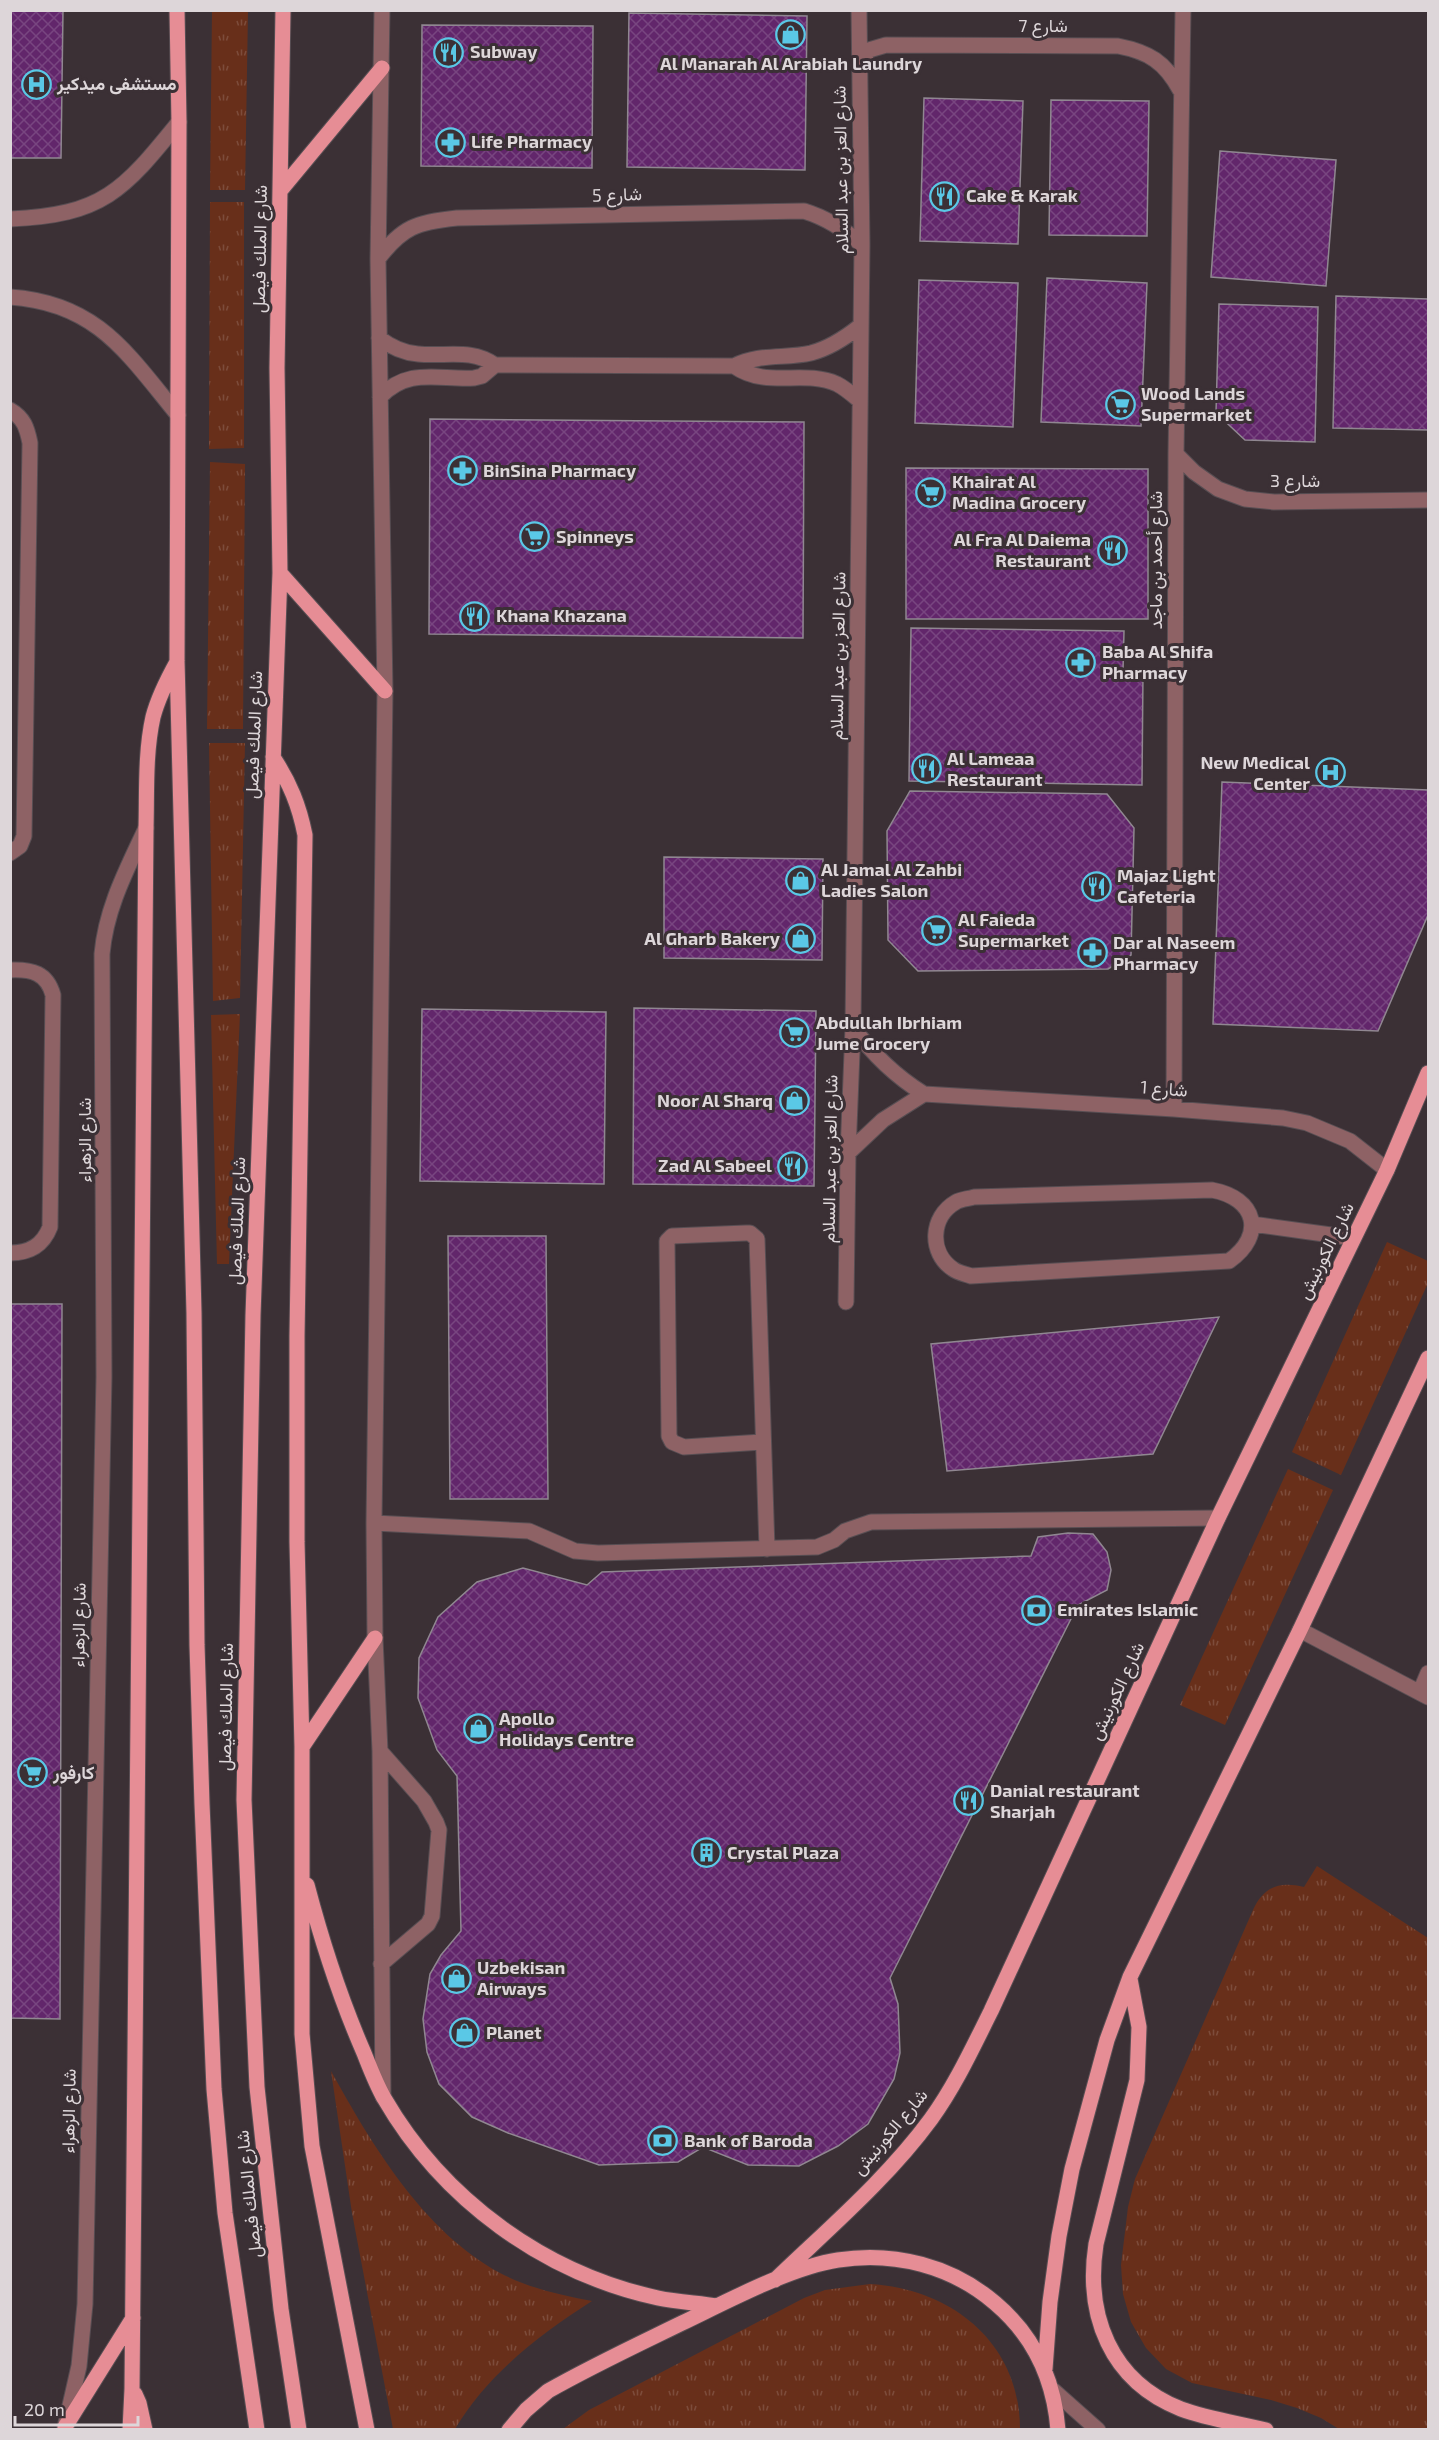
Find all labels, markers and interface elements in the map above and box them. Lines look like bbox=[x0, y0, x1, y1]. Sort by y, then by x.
street label: شارع 7 bbox=[1018, 14, 1068, 38]
shop icon: Al Manarah Al Arabiah Laundry bbox=[775, 19, 807, 51]
restaurant icon: Subway bbox=[433, 36, 465, 68]
place label: Subway bbox=[470, 40, 538, 62]
place label: Al Manarah Al Arabiah Laundry bbox=[660, 52, 923, 74]
hospital icon: مستشفى ميدكير bbox=[20, 68, 52, 100]
place label: مستشفى ميدكير bbox=[56, 72, 177, 95]
street label: شارع العز بن عبد السلام bbox=[828, 86, 854, 254]
pharmacy icon: Life Pharmacy bbox=[434, 126, 466, 158]
place label: Life Pharmacy bbox=[471, 130, 593, 152]
restaurant icon: Cake & Karak bbox=[929, 180, 961, 212]
street label: شارع 5 bbox=[592, 182, 642, 208]
place label: Cake & Karak bbox=[966, 184, 1078, 206]
street label: شارع الملك فيصل bbox=[247, 185, 273, 313]
place label: Wood Lands Supermarket bbox=[1141, 382, 1253, 425]
supermarket icon: Wood Lands Supermarket bbox=[1104, 388, 1136, 420]
pharmacy icon: BinSina Pharmacy bbox=[446, 455, 478, 487]
place label: BinSina Pharmacy bbox=[483, 459, 637, 481]
street label: شارع 3 bbox=[1270, 469, 1320, 493]
place label: Khairat Al Madina Grocery bbox=[952, 470, 1087, 513]
supermarket icon: Khairat Al Madina Grocery bbox=[915, 476, 947, 508]
street label: شارع أحمد بن ماجد bbox=[1144, 491, 1168, 629]
supermarket icon: Spinneys bbox=[519, 521, 551, 553]
place label: Spinneys bbox=[556, 525, 634, 547]
place label: Al Fra Al Daiema Restaurant bbox=[954, 528, 1092, 571]
restaurant icon: Al Fra Al Daiema Restaurant bbox=[1096, 534, 1128, 566]
street label: شارع العز بن عبد السلام bbox=[825, 572, 851, 740]
restaurant icon: Khana Khazana bbox=[459, 600, 491, 632]
place label: Khana Khazana bbox=[496, 604, 627, 626]
place label: Baba Al Shifa Pharmacy bbox=[1102, 640, 1213, 683]
pharmacy icon: Baba Al Shifa Pharmacy bbox=[1065, 646, 1097, 678]
street label: شارع الملك فيصل bbox=[240, 670, 268, 800]
place label: Al Lameaa Restaurant bbox=[947, 747, 1043, 790]
place label: New Medical Center bbox=[1200, 751, 1310, 794]
restaurant icon: Al Lameaa Restaurant bbox=[910, 753, 942, 785]
hospital icon: New Medical Center bbox=[1315, 757, 1347, 789]
place label: Al Jamal Al Zahbi Ladies Salon bbox=[821, 858, 962, 901]
shop icon: Al Jamal Al Zahbi Ladies Salon bbox=[784, 864, 816, 896]
place label: Majaz Light Cafeteria bbox=[1117, 864, 1216, 907]
restaurant icon: Majaz Light Cafeteria bbox=[1080, 870, 1112, 902]
place label: Al Faieda Supermarket bbox=[958, 908, 1070, 951]
supermarket icon: Al Faieda Supermarket bbox=[921, 914, 953, 946]
shop icon: Al Gharb Bakery bbox=[785, 923, 817, 955]
place label: Al Gharb Bakery bbox=[644, 927, 781, 949]
place label: Dar al Naseem Pharmacy bbox=[1113, 931, 1235, 974]
pharmacy icon: Dar al Naseem Pharmacy bbox=[1076, 937, 1108, 969]
place label: Abdullah Ibrhiam Jume Grocery bbox=[816, 1011, 962, 1054]
supermarket icon: Abdullah Ibrhiam Jume Grocery bbox=[779, 1017, 811, 1049]
street label: شارع العز بن عبد السلام bbox=[817, 1075, 843, 1243]
street label: شارع 1 bbox=[1140, 1075, 1188, 1103]
shop icon: Noor Al Sharq bbox=[778, 1085, 810, 1117]
place label: Noor Al Sharq bbox=[657, 1089, 773, 1111]
street label: شارع الزهراء bbox=[73, 1098, 97, 1182]
restaurant icon: Zad Al Sabeel bbox=[777, 1150, 809, 1182]
place label: Zad Al Sabeel bbox=[658, 1154, 772, 1176]
street label: شارع الملك فيصل bbox=[223, 1156, 251, 1286]
street label: شارع الكورنيش bbox=[1292, 1198, 1360, 1304]
street label: شارع الزهراء bbox=[66, 1582, 92, 1668]
bank icon: Emirates Islamic bbox=[1020, 1594, 1052, 1626]
place label: Emirates Islamic bbox=[1057, 1598, 1198, 1620]
street label: شارع الكورنيش bbox=[1084, 1638, 1150, 1744]
street label: شارع الملك فيصل bbox=[213, 1643, 239, 1771]
place label: Apollo Holidays Centre bbox=[499, 1707, 634, 1750]
shop icon: Apollo Holidays Centre bbox=[462, 1713, 494, 1745]
supermarket icon: كارفور bbox=[16, 1757, 48, 1789]
place label: كارفور bbox=[52, 1761, 94, 1784]
place label: Danial restaurant Sharjah bbox=[990, 1779, 1140, 1822]
restaurant icon: Danial restaurant Sharjah bbox=[953, 1785, 985, 1817]
building icon: Crystal Plaza bbox=[690, 1837, 722, 1869]
place label: Crystal Plaza bbox=[727, 1841, 839, 1863]
place label: Uzbekisan Airways bbox=[477, 1956, 565, 1999]
shop icon: Uzbekisan Airways bbox=[440, 1962, 472, 1994]
shop icon: Planet bbox=[449, 2017, 481, 2049]
place label: Planet bbox=[486, 2021, 542, 2043]
street label: شارع الزهراء bbox=[56, 2068, 82, 2154]
street label: شارع الكورنيش bbox=[847, 2084, 933, 2180]
bank icon: Bank of Baroda bbox=[647, 2125, 679, 2157]
street label: شارع الملك فيصل bbox=[230, 2129, 268, 2259]
place label: Bank of Baroda bbox=[684, 2129, 813, 2151]
scale bar bbox=[15, 2389, 138, 2427]
text: 20 m bbox=[24, 2398, 65, 2420]

